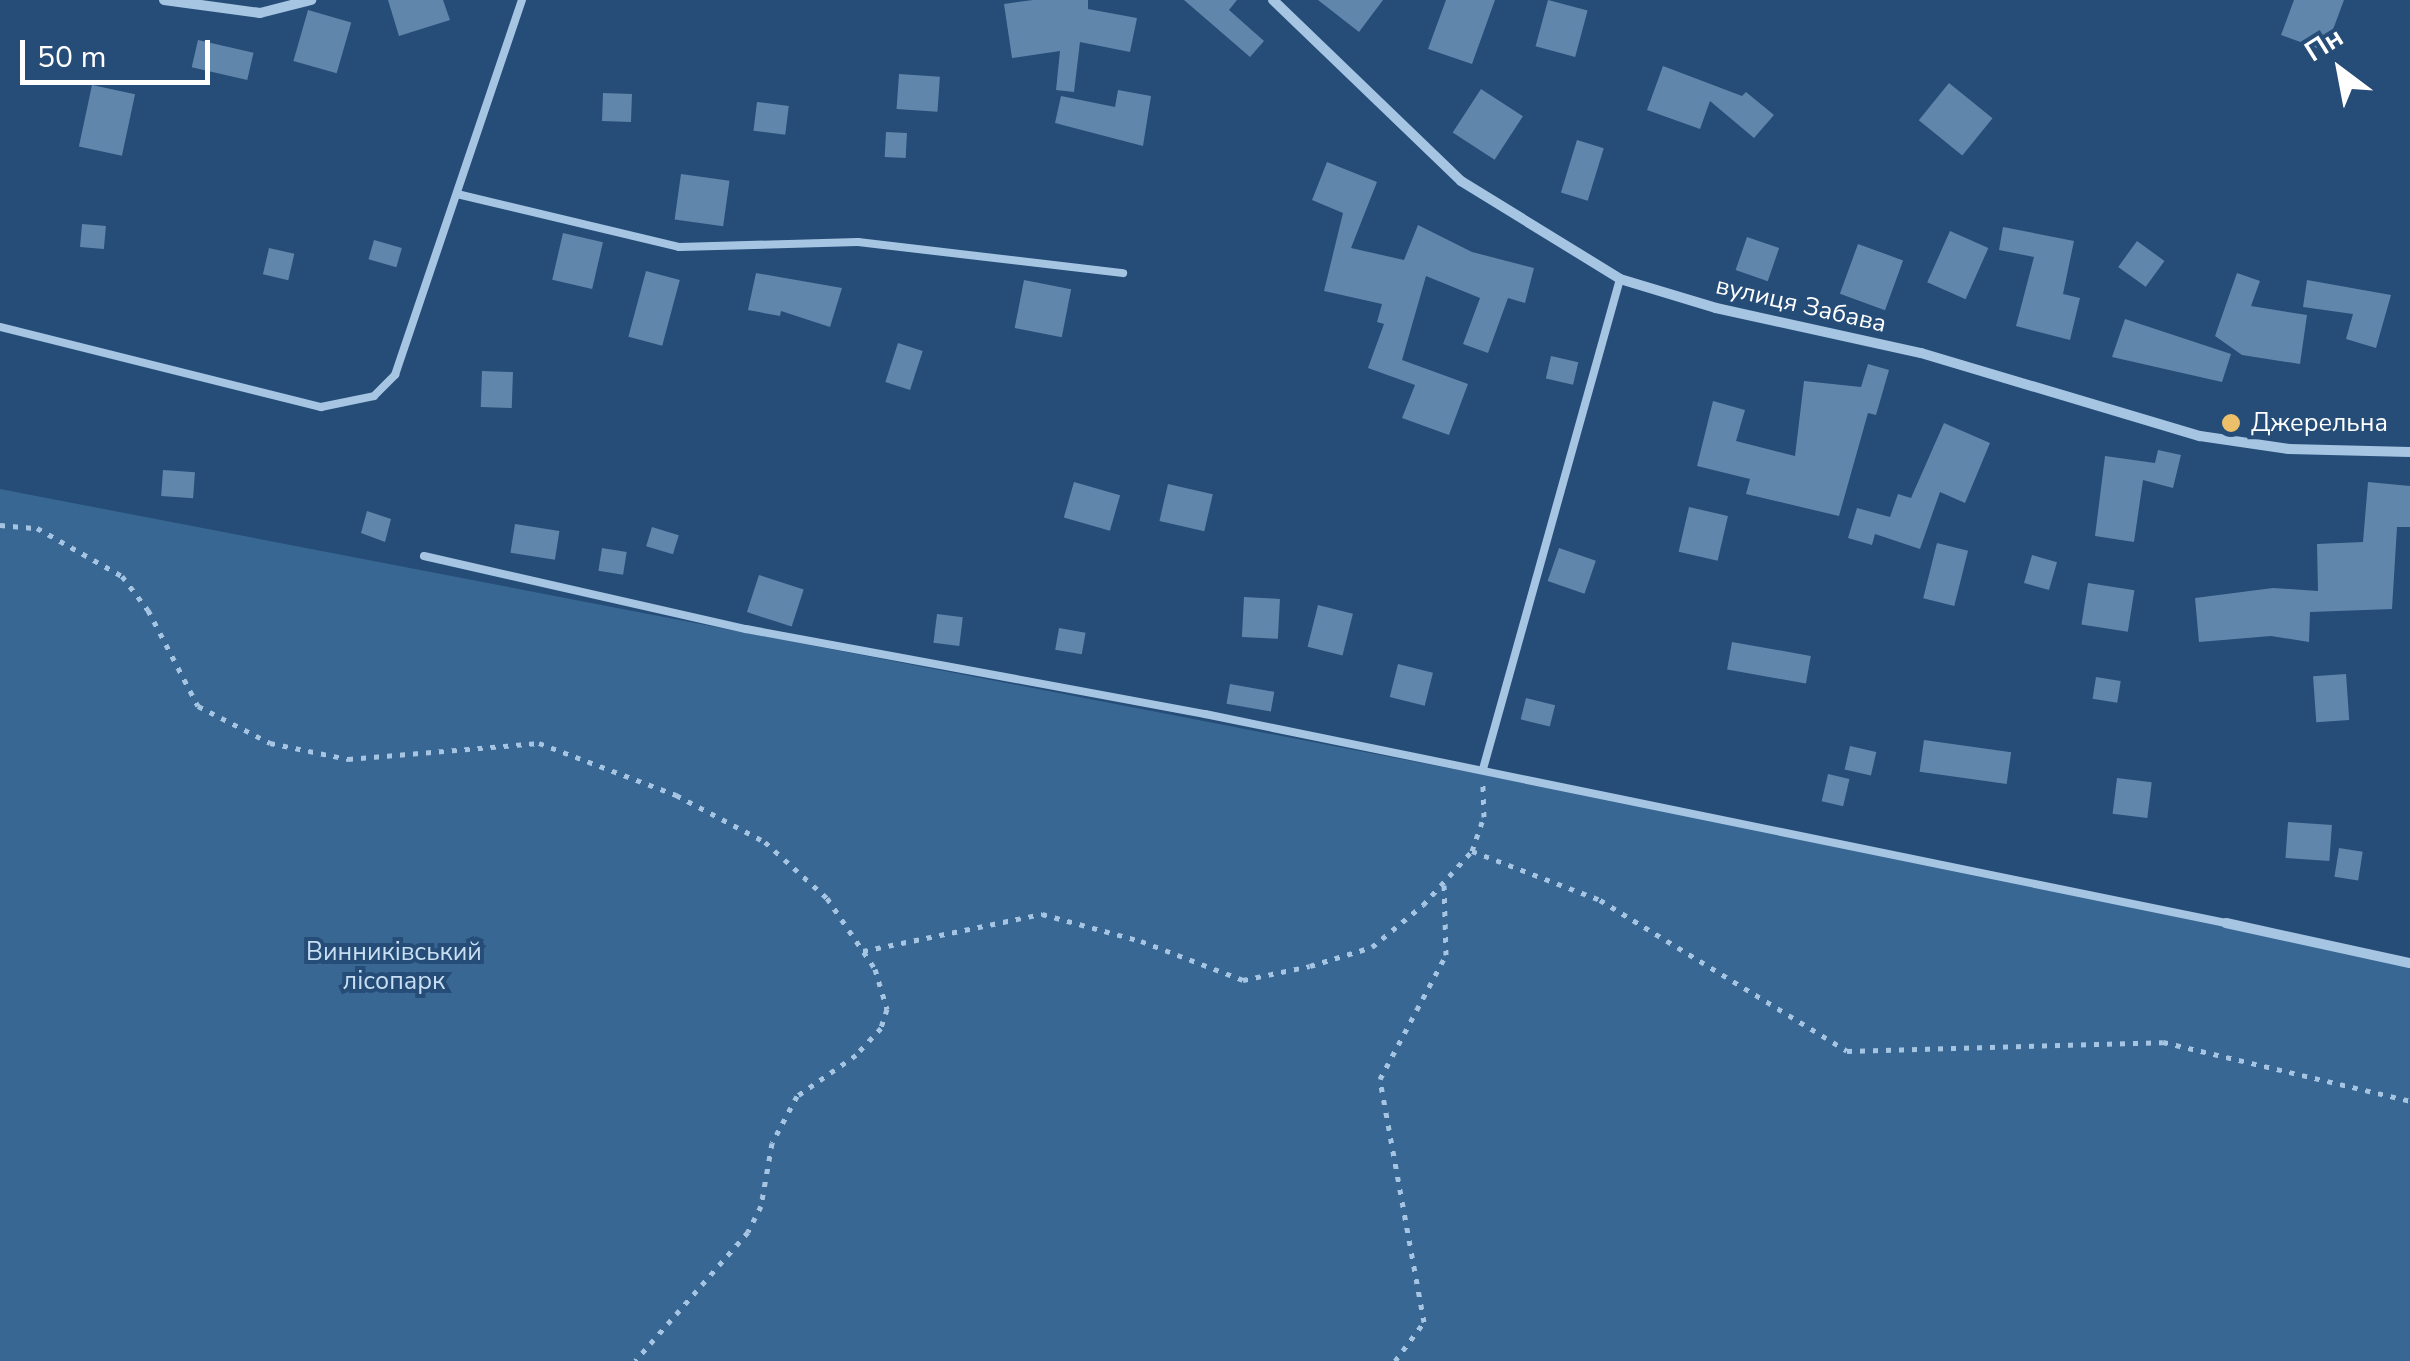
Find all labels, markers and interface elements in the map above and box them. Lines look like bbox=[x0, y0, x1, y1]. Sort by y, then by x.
text: Пн bbox=[2298, 18, 2350, 71]
scale bar bbox=[25, 20, 215, 82]
north arrow bbox=[2290, 20, 2390, 120]
text: 50 m bbox=[37, 37, 106, 78]
street label: вулиця Забава bbox=[1713, 271, 1889, 339]
place label: Джерельна bbox=[2251, 408, 2388, 438]
marker: Джерельна bbox=[2220, 412, 2242, 434]
park label: Винниківський лісопарк bbox=[306, 938, 482, 997]

